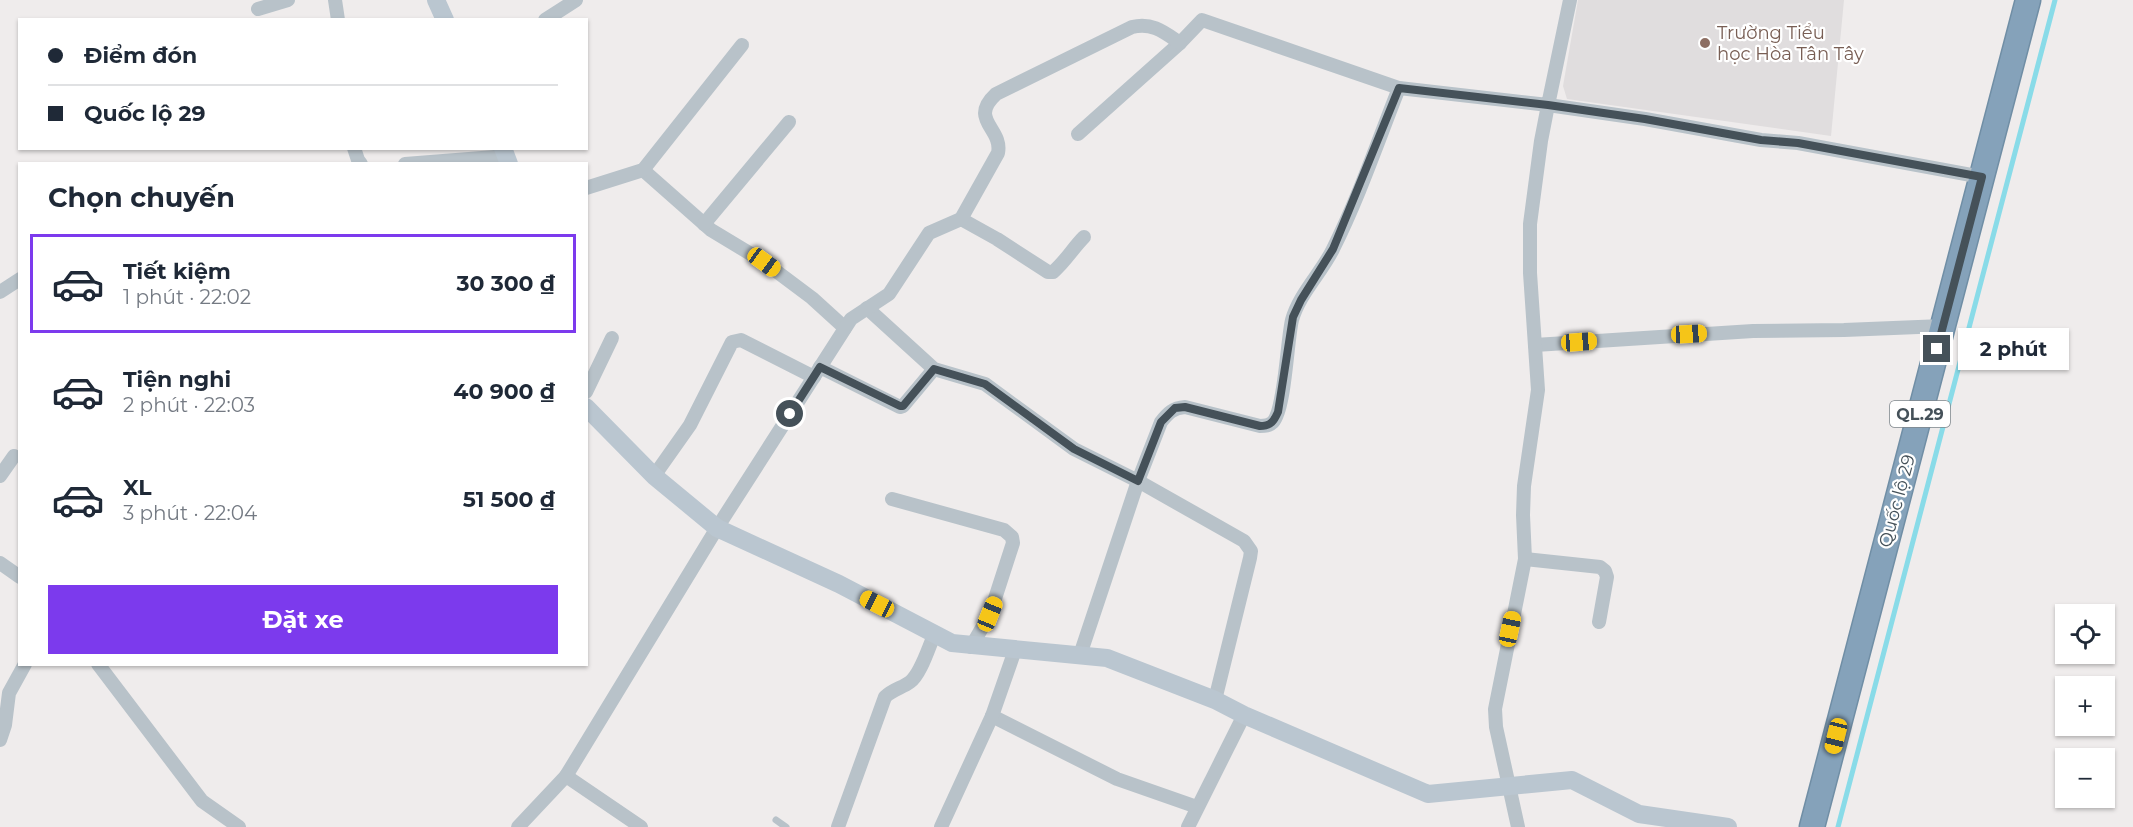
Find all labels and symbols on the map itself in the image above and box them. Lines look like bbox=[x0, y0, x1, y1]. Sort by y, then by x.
place label: Trường Tiểu học Hòa Tân Tây bbox=[1717, 22, 1864, 65]
marker: Trường Tiểu học Hòa Tân Tây bbox=[1698, 36, 1712, 50]
car bbox=[744, 244, 784, 280]
car bbox=[1671, 324, 1707, 344]
callout: 2 phút bbox=[1958, 328, 2069, 370]
car bbox=[1560, 332, 1598, 352]
route end bbox=[1923, 335, 1950, 362]
route start bbox=[776, 400, 803, 427]
road number: QL.29 bbox=[1890, 401, 1950, 427]
street label: Quốc lộ 29 bbox=[1874, 452, 1920, 550]
car bbox=[857, 588, 897, 620]
car bbox=[975, 594, 1005, 634]
car bbox=[1497, 610, 1523, 648]
car bbox=[1823, 716, 1849, 756]

